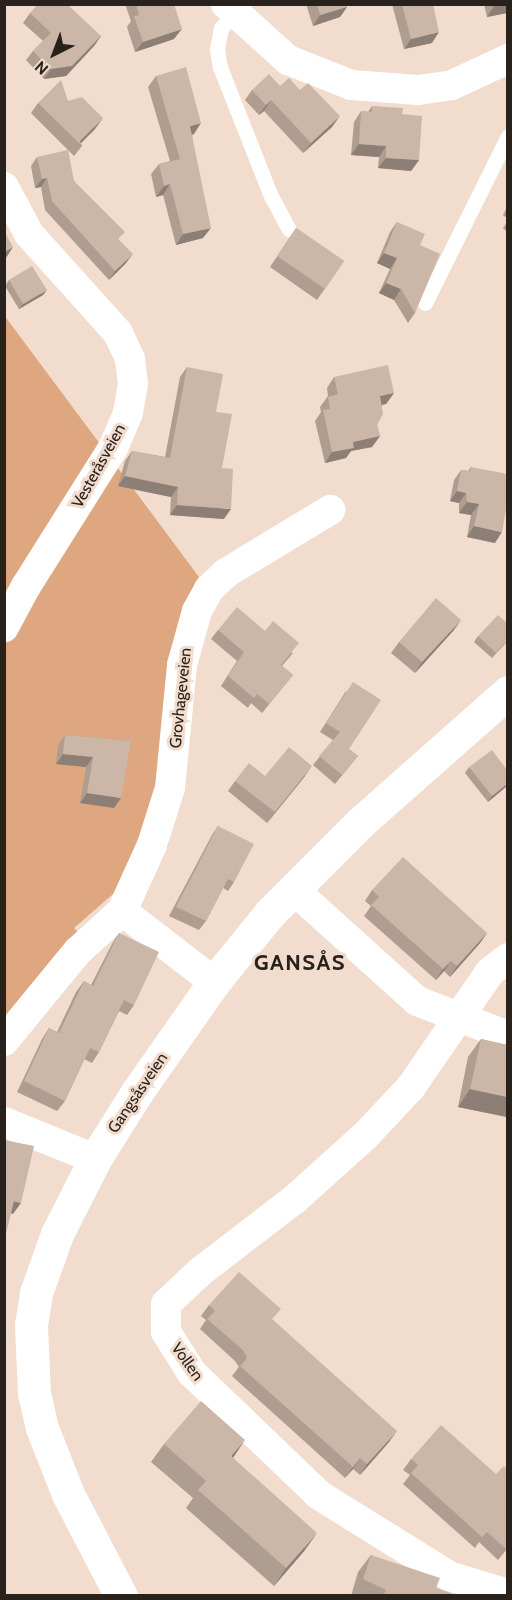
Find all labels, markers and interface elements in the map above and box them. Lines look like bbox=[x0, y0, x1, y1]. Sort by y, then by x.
north arrow bbox=[24, 24, 84, 84]
text: N bbox=[31, 57, 52, 79]
street label: Vesteråsveien bbox=[68, 421, 130, 511]
street label: Grovhageveien bbox=[166, 647, 196, 749]
district label: GANSÅS bbox=[254, 950, 346, 976]
street label: Gangsåsveien bbox=[104, 1049, 172, 1137]
street label: Vollen bbox=[167, 1339, 207, 1385]

